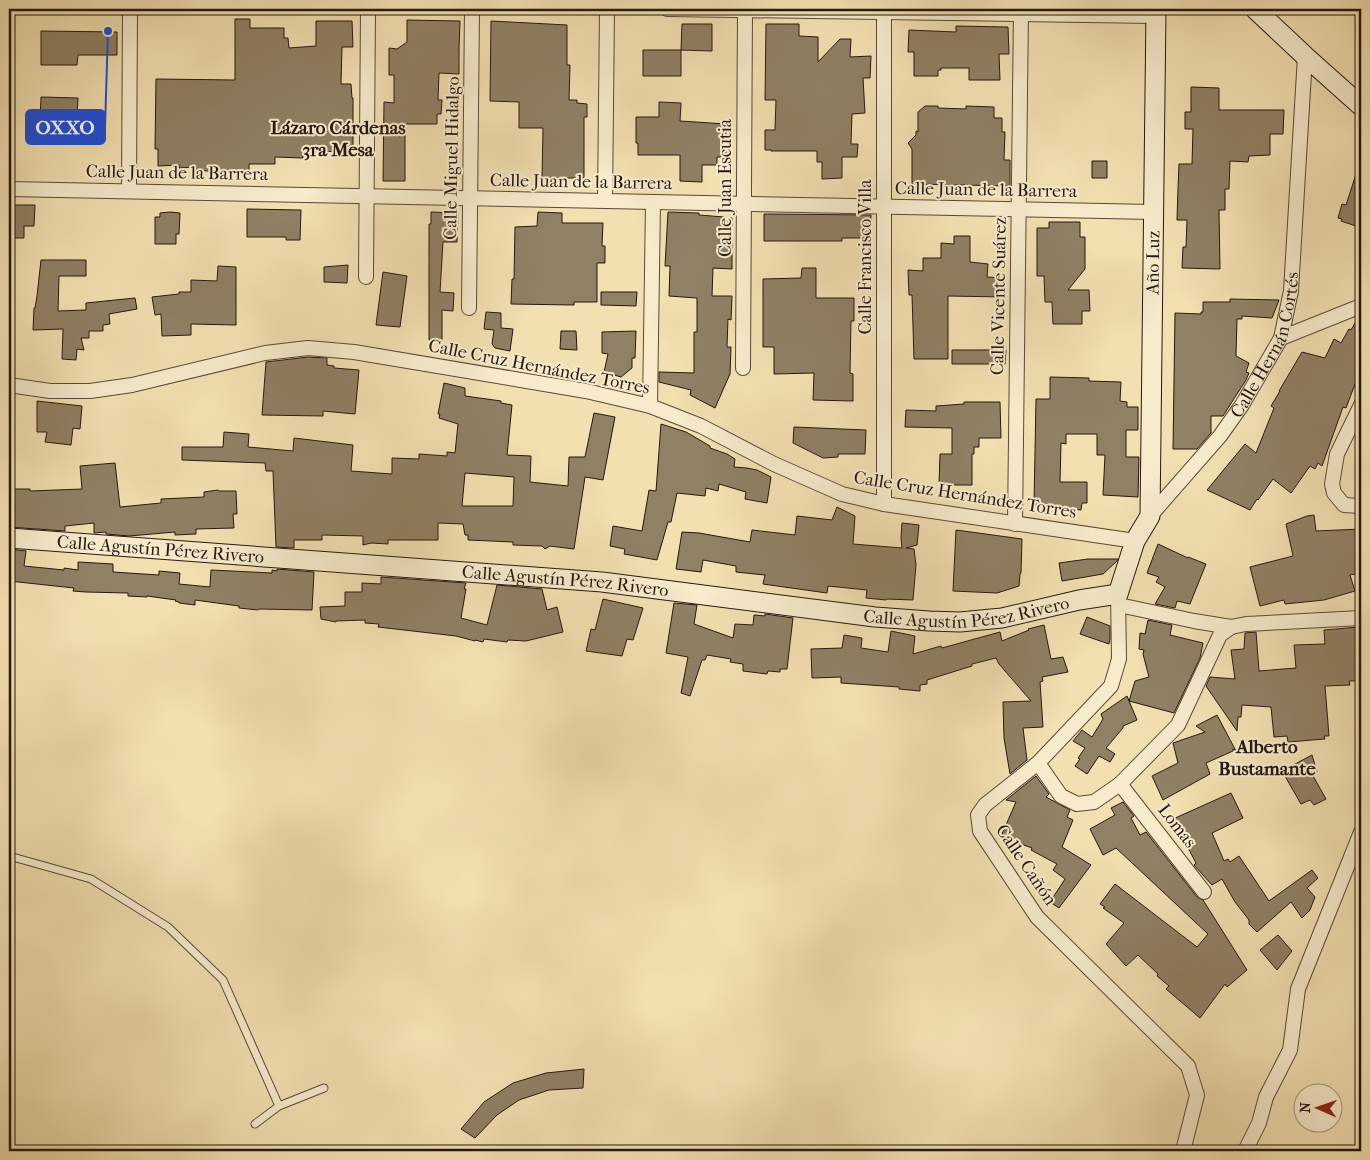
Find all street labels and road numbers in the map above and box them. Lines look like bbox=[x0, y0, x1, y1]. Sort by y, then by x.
street label: Calle Miguel Hidalgo bbox=[440, 76, 464, 240]
street label: Calle Juan Escutia bbox=[715, 118, 736, 257]
street label: Calle Juan de la Barrera bbox=[86, 161, 269, 185]
street label: Calle Juan de la Barrera bbox=[490, 170, 673, 194]
street label: Calle Juan de la Barrera bbox=[895, 178, 1078, 202]
street label: Calle Francisco Villa bbox=[855, 179, 876, 335]
street label: Calle Vicente Suárez bbox=[987, 217, 1011, 375]
street label: Año Luz bbox=[1142, 230, 1164, 296]
street label: Calle Hernán Cortés bbox=[1226, 271, 1303, 422]
street label: Calle Cruz Hernández Torres bbox=[426, 335, 652, 399]
street label: Calle Cruz Hernández Torres bbox=[852, 467, 1078, 523]
street label: Calle Agustín Pérez Rivero bbox=[56, 531, 265, 567]
street label: Calle Agustín Pérez Rivero bbox=[461, 561, 670, 601]
street label: Calle Agustín Pérez Rivero bbox=[862, 592, 1071, 633]
street label: Lomas bbox=[1153, 800, 1201, 852]
street label: Calle Cañón bbox=[991, 820, 1061, 910]

